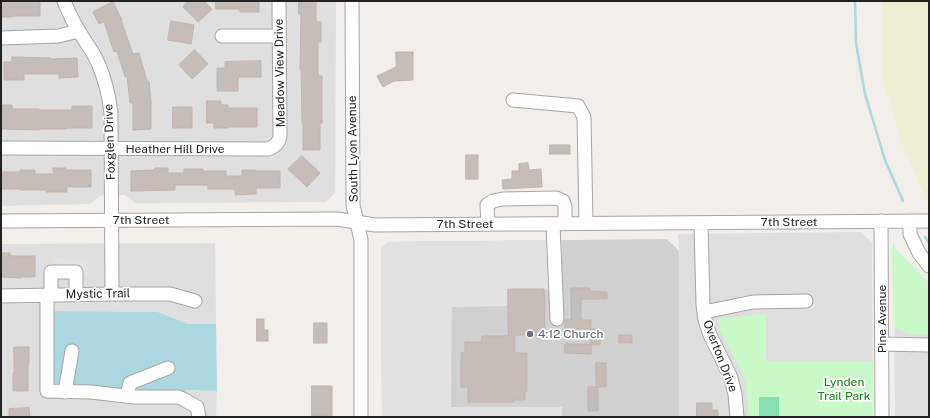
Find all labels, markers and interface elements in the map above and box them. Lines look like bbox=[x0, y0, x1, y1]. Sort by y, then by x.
street label: Meadow View Drive bbox=[272, 18, 288, 128]
street label: South Lyon Avenue bbox=[345, 95, 361, 203]
street label: Foxglen Drive bbox=[101, 104, 119, 180]
street label: Heather Hill Drive bbox=[125, 142, 225, 156]
street label: 7th Street bbox=[113, 213, 169, 227]
street label: 7th Street bbox=[761, 215, 817, 229]
street label: 7th Street bbox=[437, 217, 493, 231]
street label: Pine Avenue bbox=[875, 285, 889, 353]
street label: Mystic Trail bbox=[66, 286, 130, 302]
street label: Overton Drive bbox=[700, 318, 740, 394]
place label: 4:12 Church bbox=[538, 327, 603, 341]
marker: 4:12 Church bbox=[525, 329, 535, 339]
park label: Lynden Trail Park bbox=[817, 375, 871, 403]

